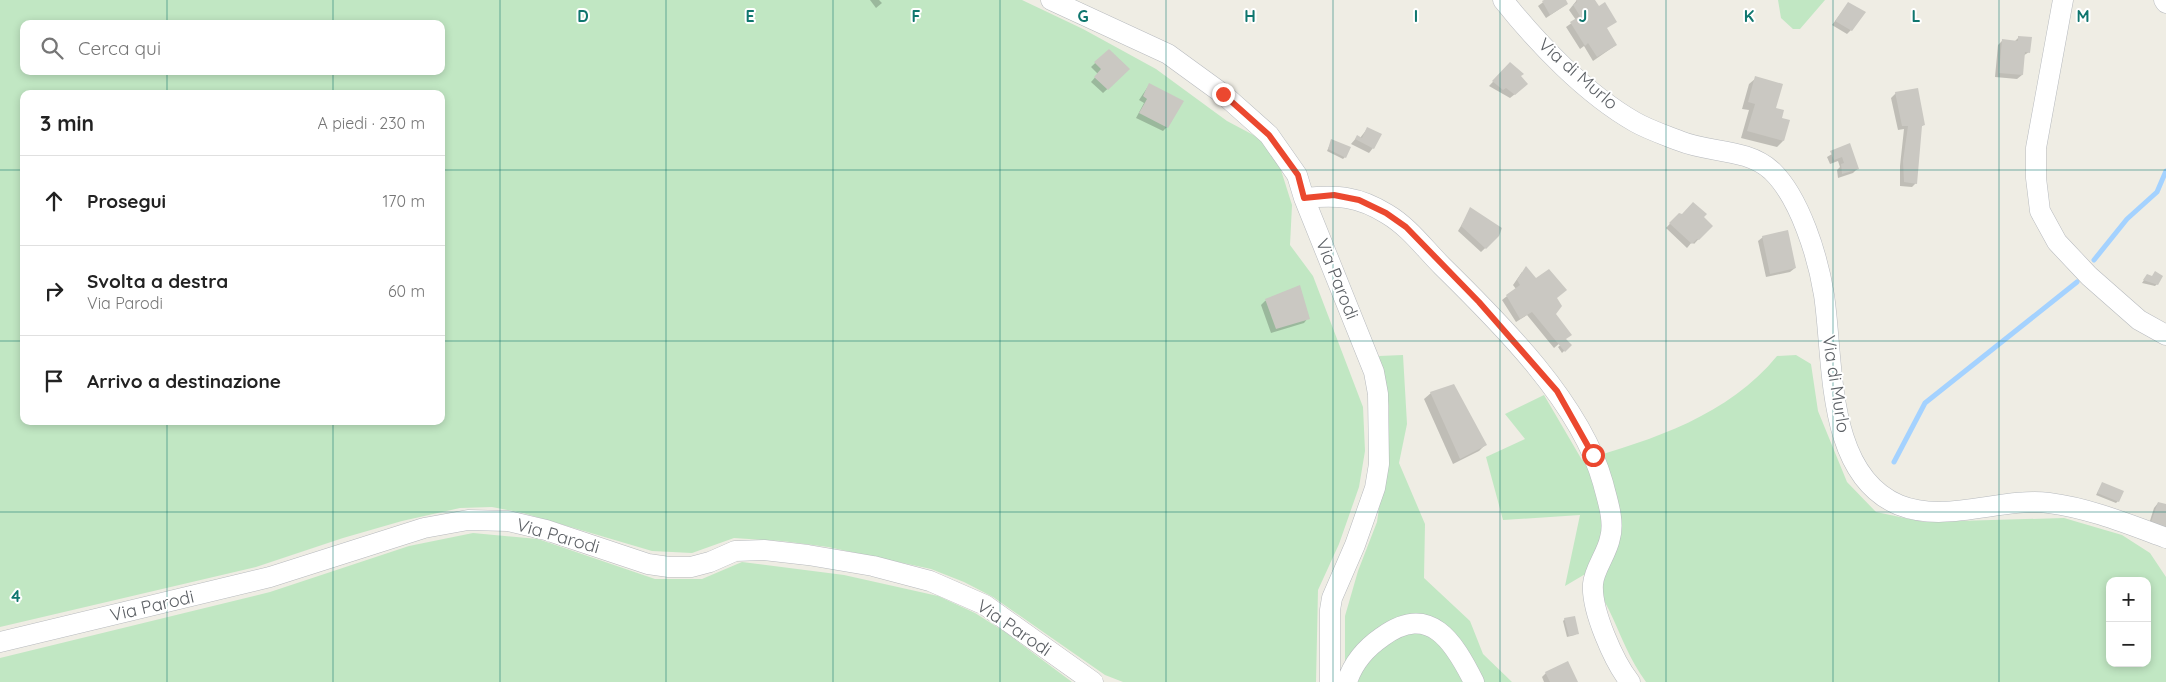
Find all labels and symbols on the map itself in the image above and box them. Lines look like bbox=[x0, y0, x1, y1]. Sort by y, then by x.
text: D bbox=[577, 6, 589, 26]
text: E bbox=[745, 6, 755, 26]
text: F bbox=[912, 6, 921, 26]
text: G bbox=[1077, 6, 1089, 26]
text: H bbox=[1244, 6, 1256, 26]
text: I bbox=[1414, 6, 1418, 26]
text: J bbox=[1579, 6, 1587, 26]
text: K bbox=[1744, 6, 1754, 26]
text: L bbox=[1912, 6, 1921, 26]
text: M bbox=[2076, 6, 2090, 26]
street label: Via di Murlo bbox=[1534, 33, 1623, 115]
route end bbox=[1212, 83, 1235, 106]
street label: Via Parodi bbox=[1311, 235, 1364, 323]
street label: Via di Murlo bbox=[1817, 334, 1856, 434]
route start bbox=[1582, 444, 1605, 467]
street label: Via Parodi bbox=[514, 513, 602, 558]
street label: Via Parodi bbox=[108, 585, 196, 626]
text: 4 bbox=[11, 586, 21, 606]
street label: Via Parodi bbox=[972, 594, 1056, 661]

